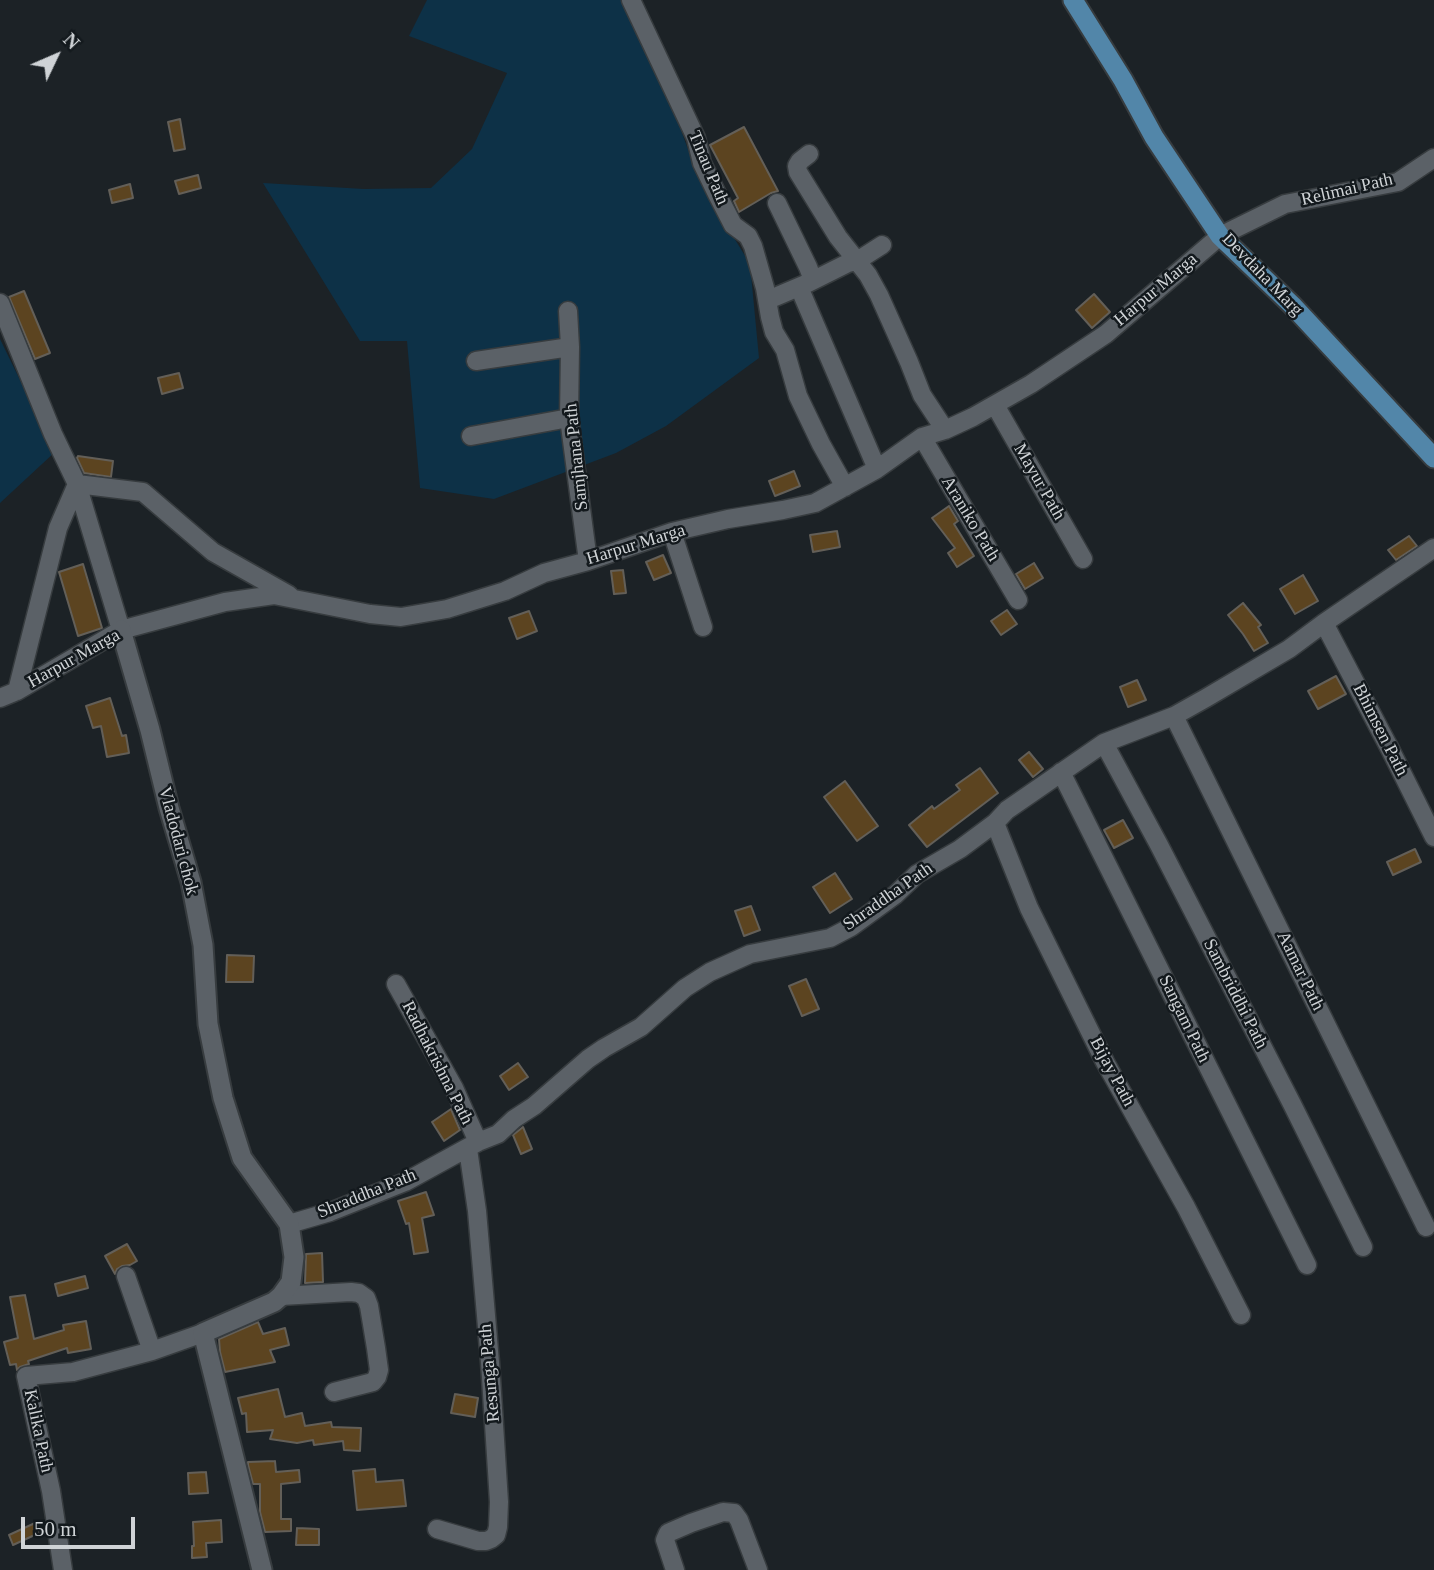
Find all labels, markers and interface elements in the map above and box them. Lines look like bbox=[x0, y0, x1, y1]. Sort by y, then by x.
north arrow bbox=[21, 21, 91, 91]
text: N bbox=[59, 29, 84, 53]
street label: Tinau Path bbox=[680, 122, 736, 214]
street label: Relimai Path bbox=[1293, 168, 1401, 212]
street label: Devdaha Marg bbox=[1211, 223, 1313, 327]
street label: Harpur Marga bbox=[1103, 243, 1209, 337]
street label: Samjhana Path bbox=[560, 393, 594, 521]
street label: Mayur Path bbox=[1005, 434, 1073, 530]
street label: Araniko Path bbox=[933, 467, 1007, 571]
street label: Harpur Marga bbox=[575, 517, 697, 573]
street label: Harpur Marga bbox=[16, 620, 132, 698]
street label: Bhimsen Path bbox=[1344, 673, 1416, 787]
street label: Vladodari chok bbox=[151, 777, 205, 905]
street label: Shraddha Path bbox=[831, 852, 945, 942]
street label: Aamar Path bbox=[1269, 922, 1331, 1020]
street label: Sambriddhi Path bbox=[1193, 926, 1277, 1062]
street label: Sangam Path bbox=[1150, 964, 1218, 1074]
street label: Radhakrishna Path bbox=[391, 987, 483, 1139]
street label: Bijay Path bbox=[1083, 1030, 1141, 1114]
street label: Shraddha Path bbox=[305, 1161, 429, 1227]
street label: Resunga Path bbox=[474, 1314, 506, 1432]
street label: Kalika Path bbox=[18, 1383, 58, 1479]
scale bar bbox=[24, 1504, 138, 1548]
text: 50 m bbox=[34, 1517, 77, 1541]

